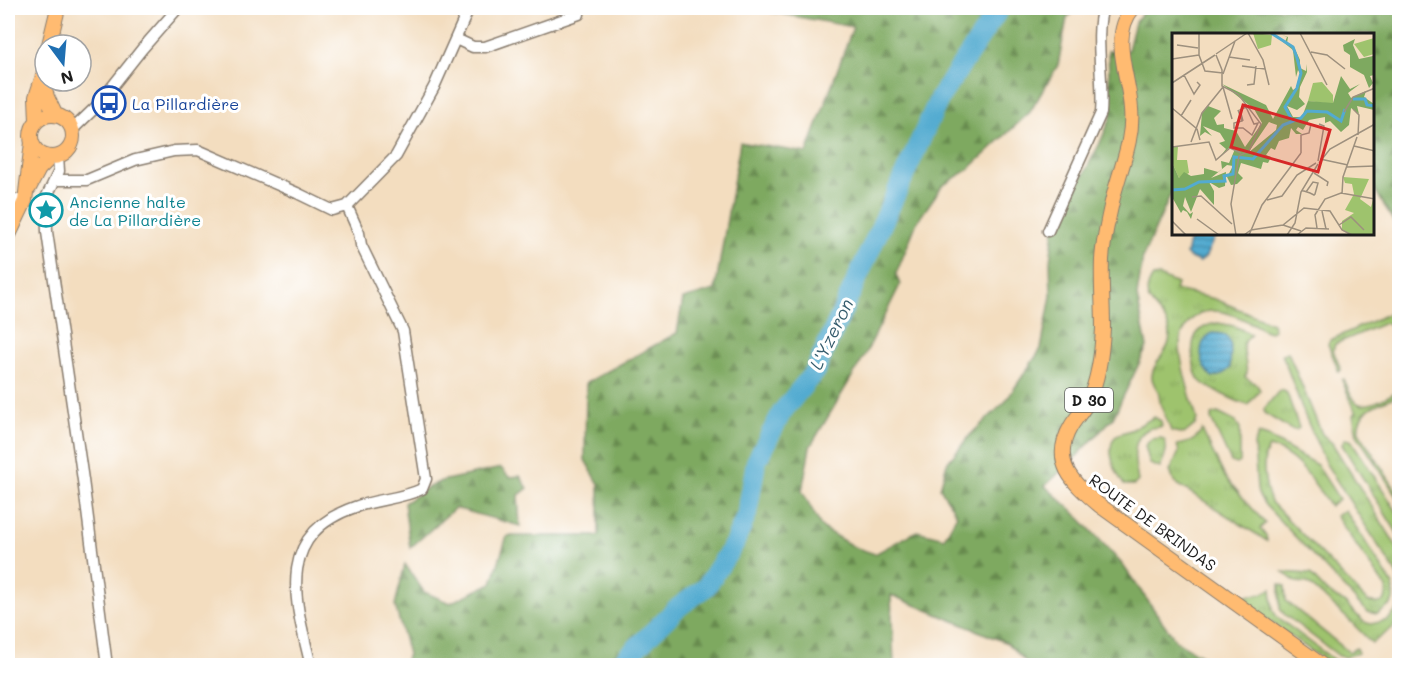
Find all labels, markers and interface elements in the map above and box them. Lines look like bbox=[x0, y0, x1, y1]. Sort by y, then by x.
north arrow bbox=[33, 33, 93, 93]
inset map bbox=[1172, 33, 1374, 236]
text: N bbox=[59, 66, 76, 90]
bus stop icon: La Pillardière bbox=[91, 85, 127, 121]
place label: La Pillardière bbox=[132, 93, 239, 114]
place label: Ancienne halte de La Pillardière bbox=[69, 191, 201, 230]
place icon: Ancienne halte de La Pillardière bbox=[28, 192, 64, 228]
water label: L'Yzeron bbox=[804, 295, 858, 373]
road number: D 30 bbox=[1065, 388, 1113, 412]
street label: ROUTE DE BRINDAS bbox=[1085, 469, 1221, 575]

